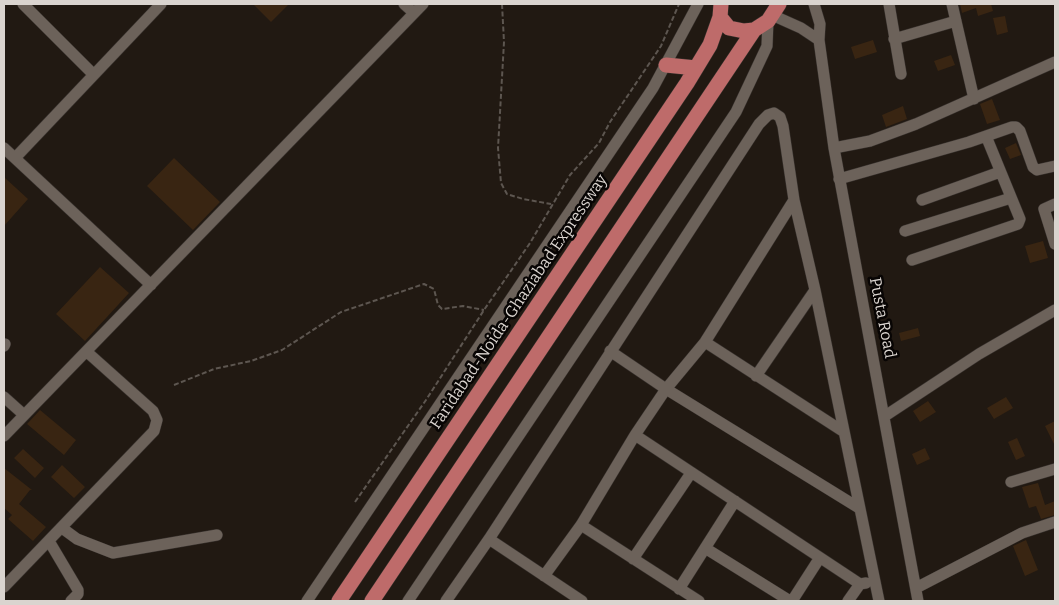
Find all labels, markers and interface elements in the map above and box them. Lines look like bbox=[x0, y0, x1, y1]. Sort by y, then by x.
street label: Faridabad-Noida-Ghaziabad Expressway bbox=[426, 171, 612, 433]
street label: Pusta Road bbox=[865, 276, 899, 360]

